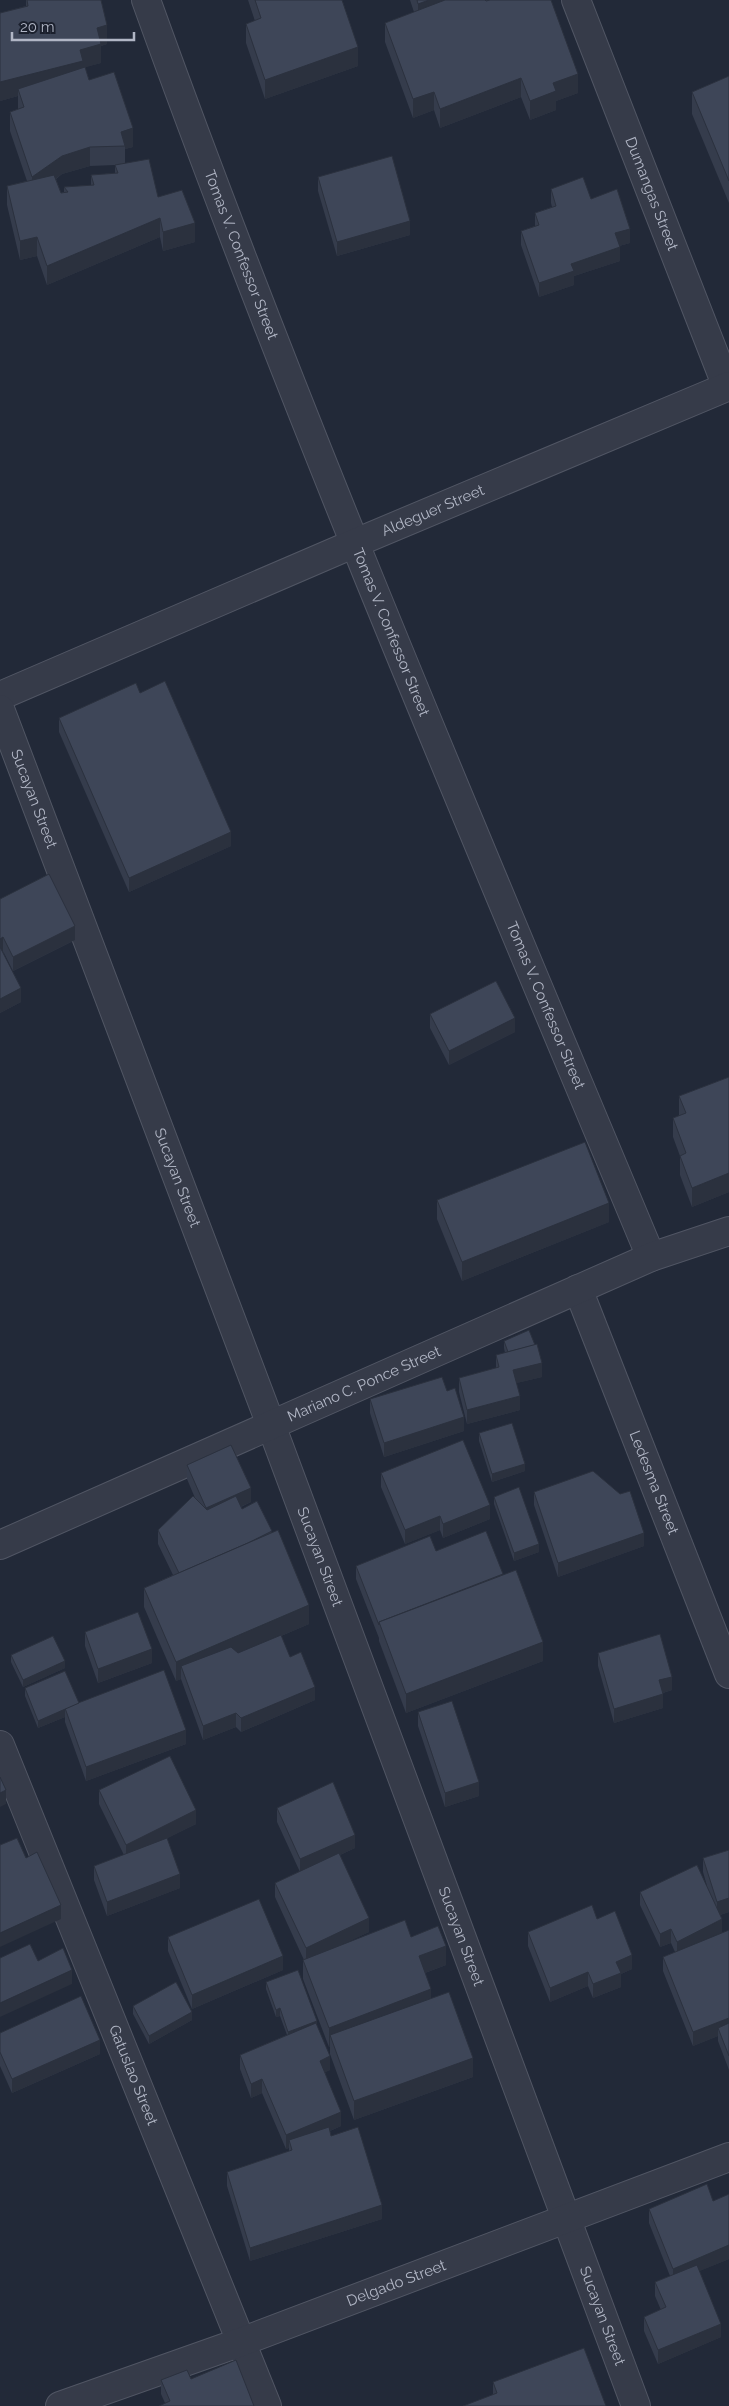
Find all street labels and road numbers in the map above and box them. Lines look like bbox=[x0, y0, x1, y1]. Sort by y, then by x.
street label: Dumangas Street bbox=[621, 134, 682, 253]
street label: Tomas V. Confessor Street bbox=[201, 168, 282, 342]
street label: Aldeguer Street bbox=[379, 481, 487, 540]
street label: Tomas V. Confessor Street bbox=[349, 545, 433, 719]
street label: Sucayan Street bbox=[7, 747, 61, 851]
street label: Tomas V. Confessor Street bbox=[503, 919, 589, 1092]
street label: Sucayan Street bbox=[150, 1125, 204, 1230]
street label: Mariano C. Ponce Street bbox=[285, 1342, 443, 1426]
street label: Ledesma Street bbox=[625, 1428, 682, 1537]
street label: Sucayan Street bbox=[293, 1504, 347, 1609]
street label: Sucayan Street bbox=[435, 1884, 488, 1988]
street label: Gatuslao Street bbox=[105, 2022, 162, 2128]
street label: Delgado Street bbox=[344, 2256, 448, 2310]
street label: Sucayan Street bbox=[576, 2264, 629, 2368]

